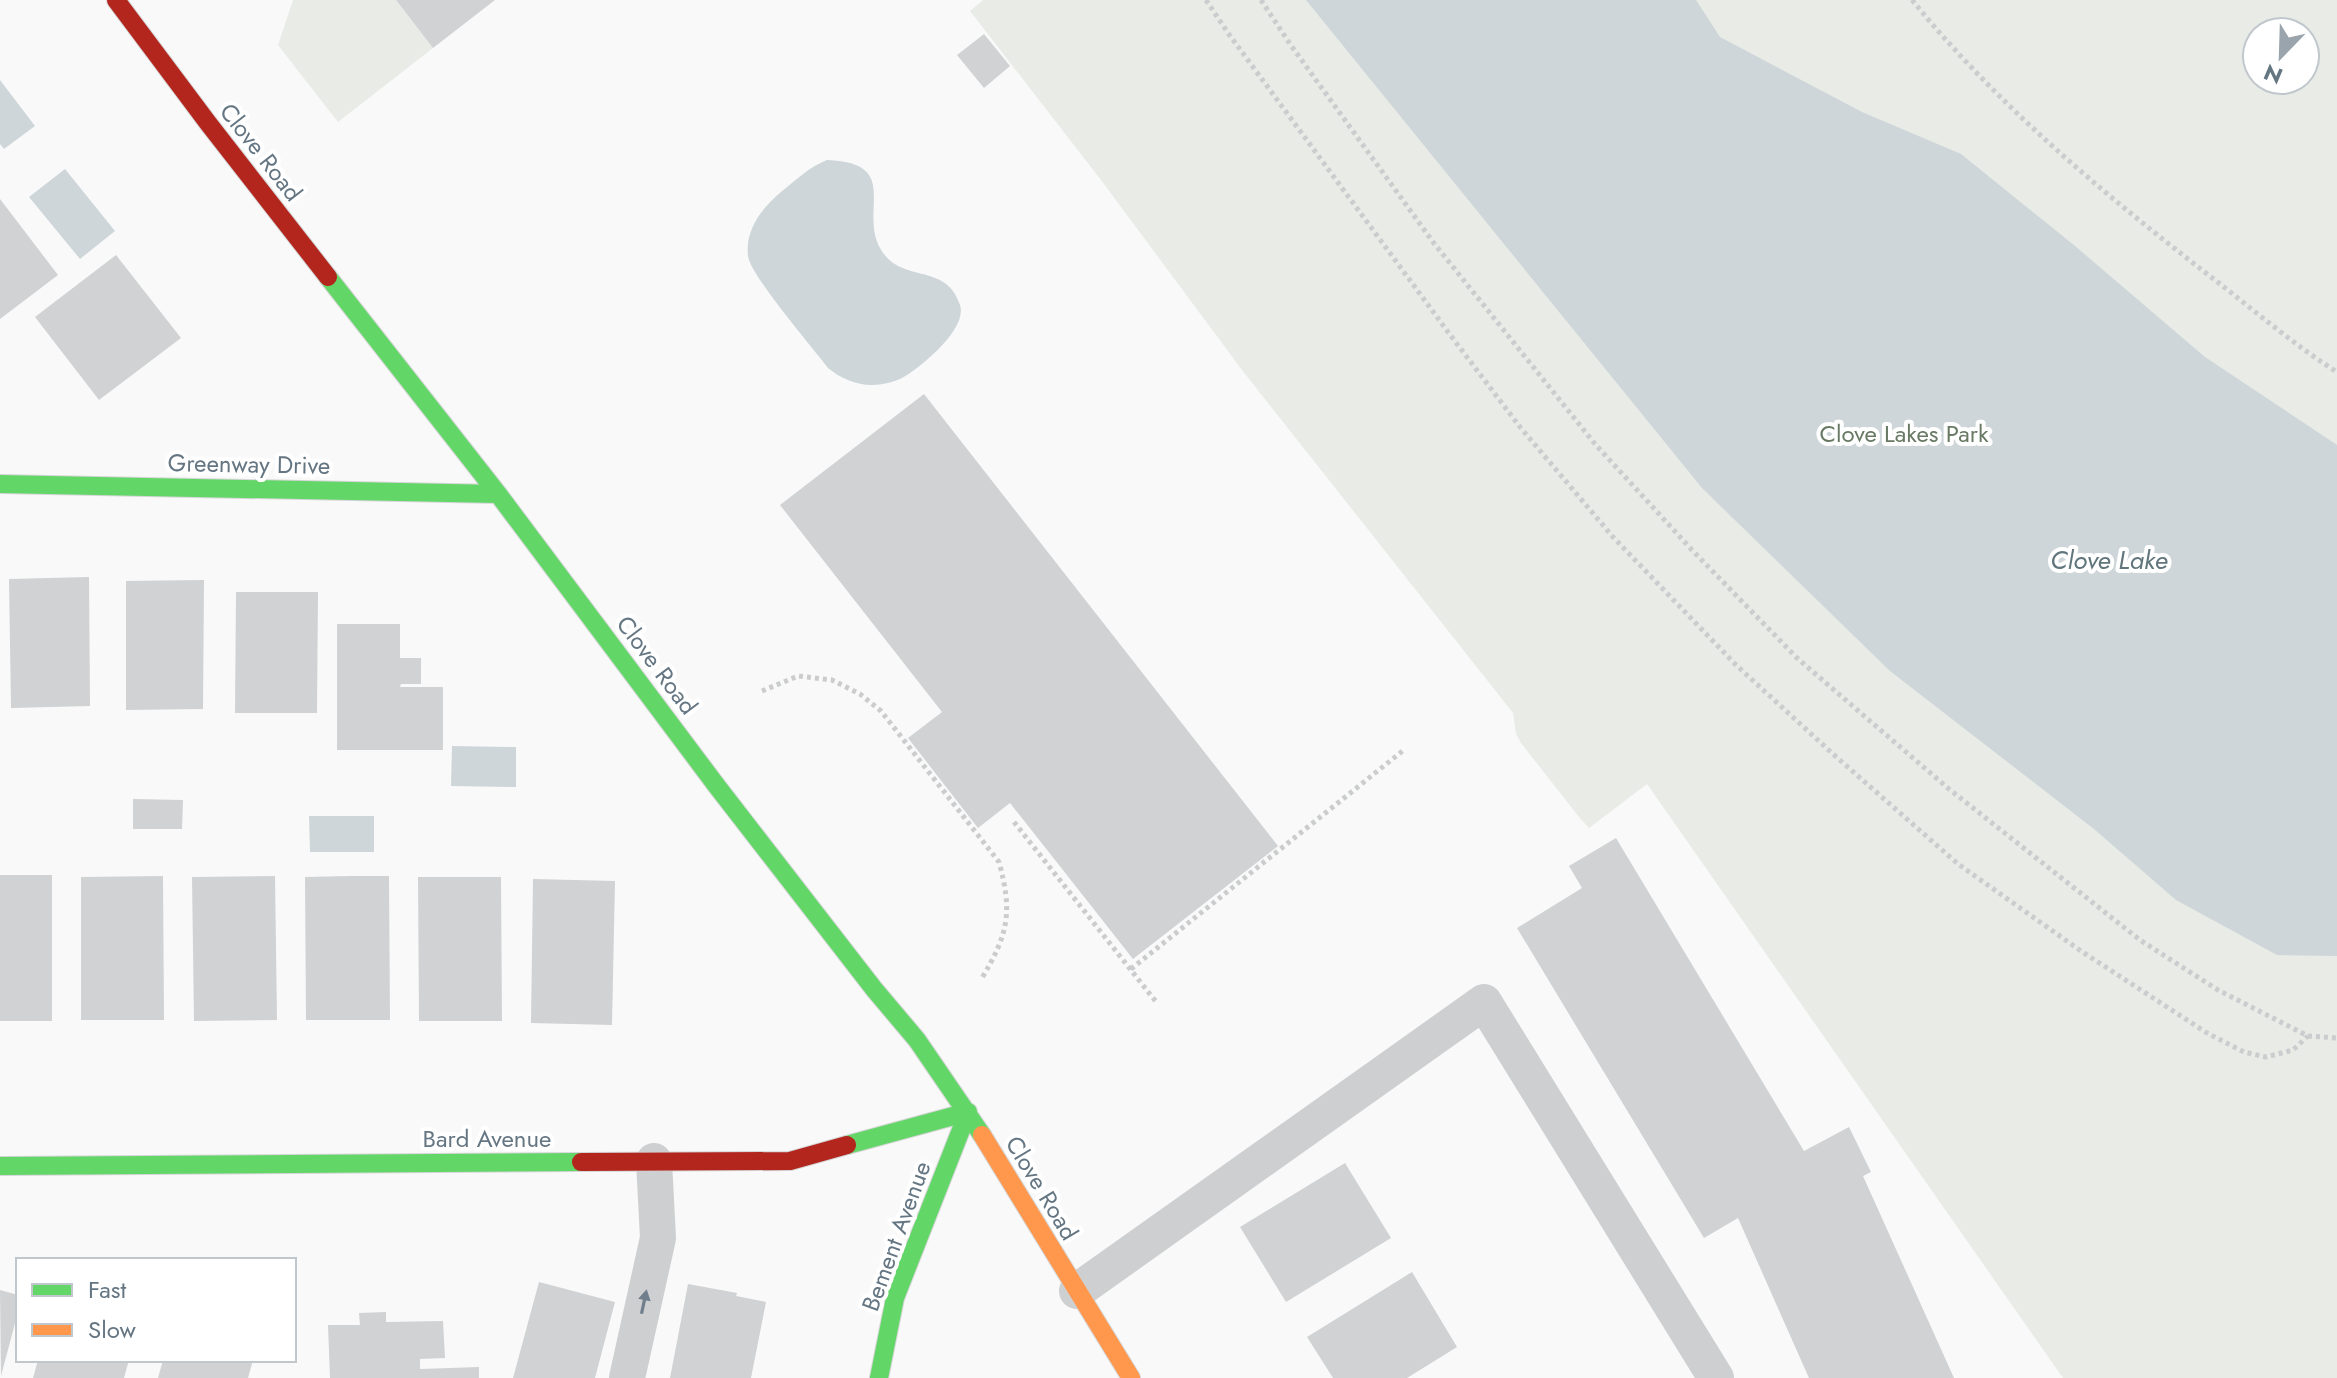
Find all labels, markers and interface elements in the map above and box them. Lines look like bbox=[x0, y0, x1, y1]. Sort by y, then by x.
north arrow bbox=[2241, 16, 2321, 96]
text: N bbox=[2259, 56, 2287, 93]
street label: Clove Road bbox=[211, 95, 311, 209]
park label: Clove Lakes Park bbox=[1819, 416, 1989, 451]
street label: Greenway Drive bbox=[167, 445, 331, 483]
water label: Clove Lake bbox=[2050, 541, 2168, 579]
street label: Clove Road bbox=[608, 608, 706, 722]
street label: Bard Avenue bbox=[423, 1121, 551, 1156]
street label: Clove Road bbox=[997, 1129, 1087, 1247]
street label: Bement Avenue bbox=[853, 1156, 939, 1316]
legend bbox=[16, 1258, 296, 1362]
text: Fast bbox=[88, 1272, 126, 1307]
one-way arrow bbox=[638, 1289, 651, 1314]
text: Slow bbox=[88, 1312, 136, 1347]

